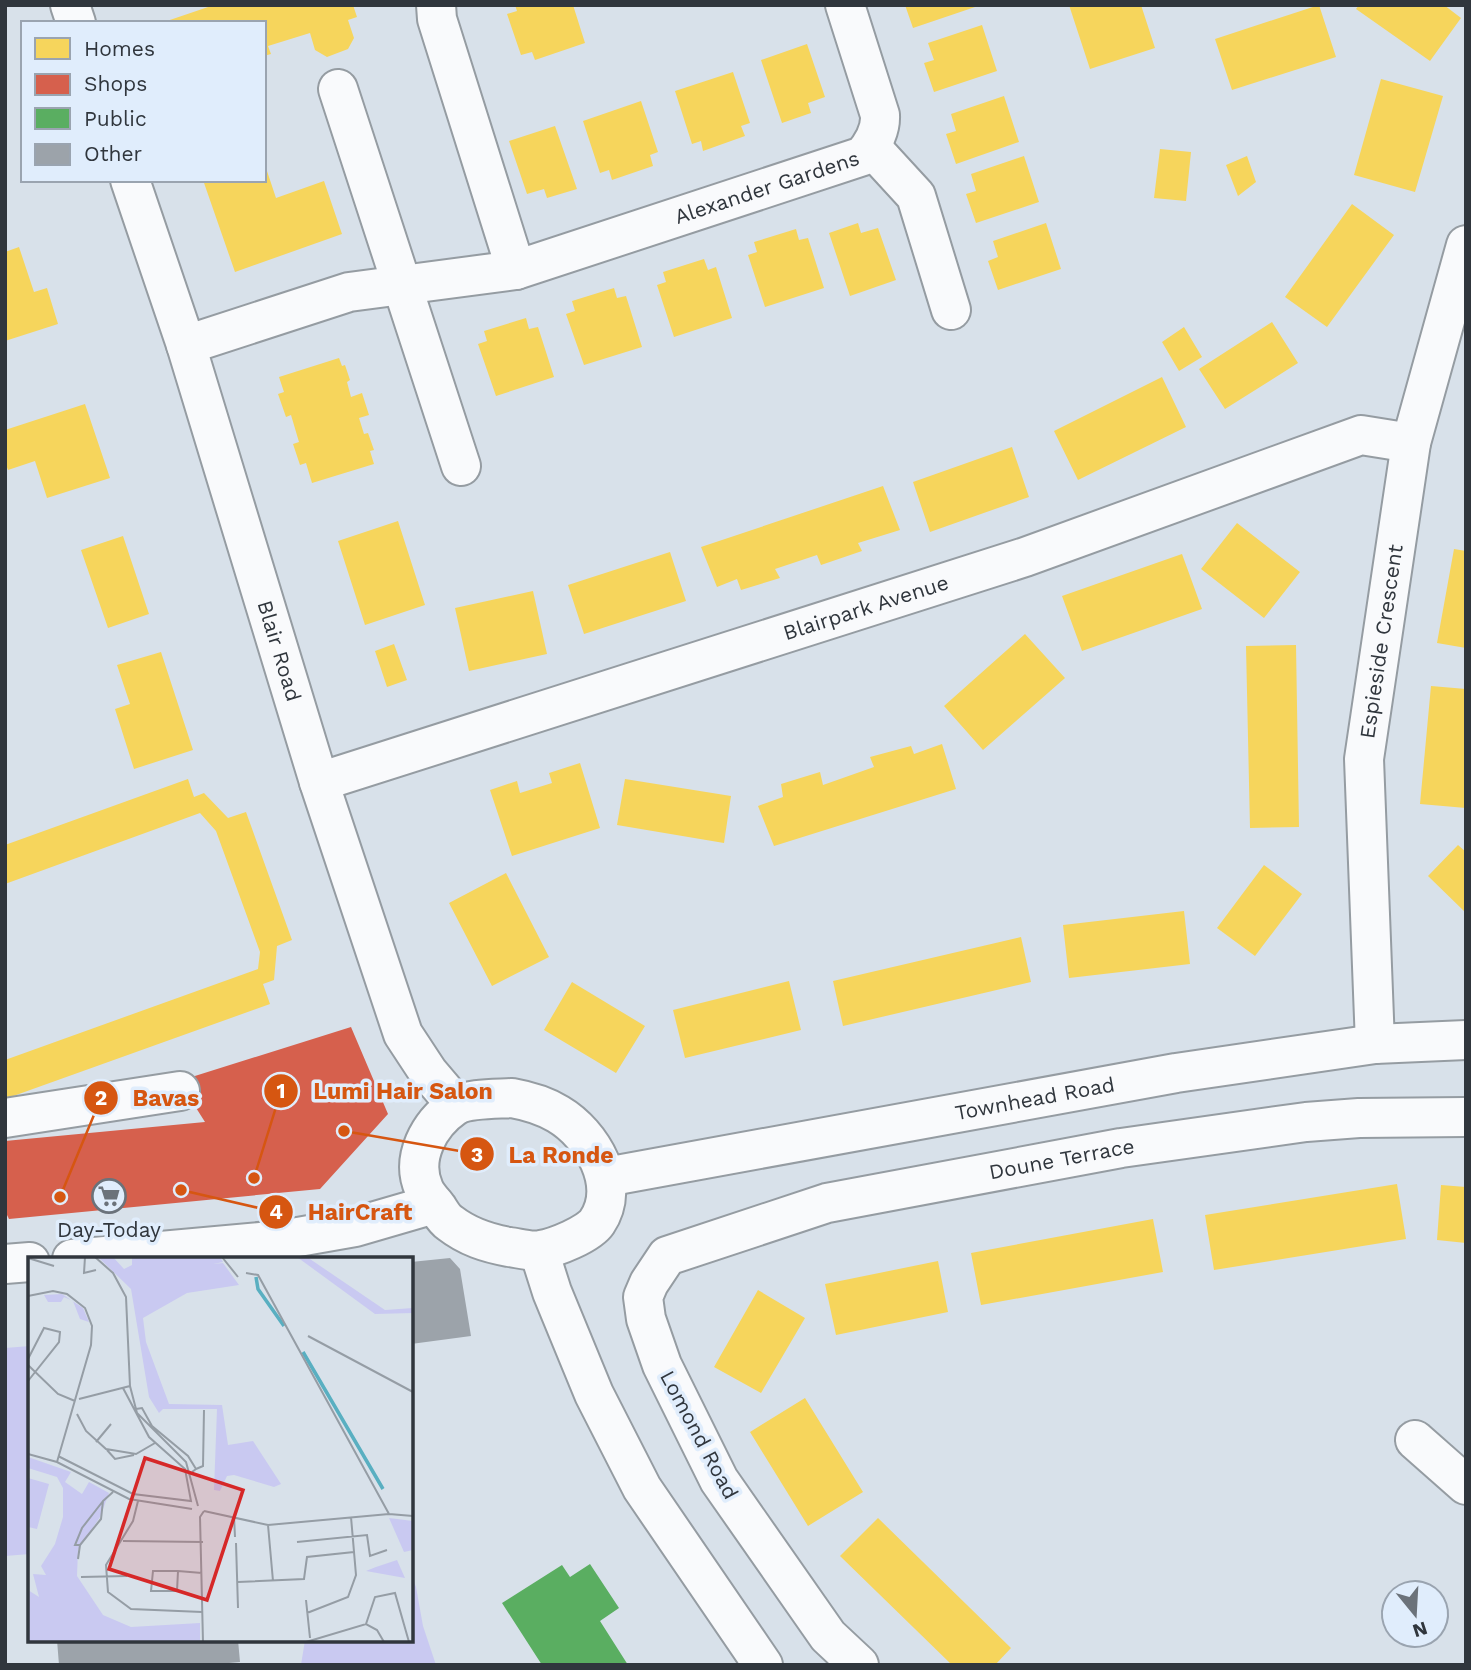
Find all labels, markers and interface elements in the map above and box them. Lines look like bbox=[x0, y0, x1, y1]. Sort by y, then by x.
legend bbox=[21, 21, 266, 182]
text: Homes bbox=[84, 36, 155, 61]
text: Shops bbox=[84, 71, 147, 96]
text: Public bbox=[84, 106, 147, 131]
text: Other bbox=[84, 141, 143, 166]
street label: Alexander Gardens bbox=[671, 145, 862, 229]
street label: Espieside Crescent bbox=[1354, 543, 1408, 740]
street label: Blairpark Avenue bbox=[780, 569, 951, 645]
street label: Blair Road bbox=[252, 597, 307, 704]
callout: Lumi Hair Salon bbox=[264, 1069, 507, 1113]
street label: Townhead Road bbox=[953, 1071, 1117, 1125]
callout: Bavas bbox=[83, 1076, 213, 1120]
text: 1 bbox=[276, 1078, 286, 1103]
text: Lumi Hair Salon bbox=[313, 1078, 493, 1105]
text: 2 bbox=[95, 1085, 107, 1110]
text: Bavas bbox=[133, 1085, 199, 1112]
callout: La Ronde bbox=[459, 1132, 627, 1176]
street label: Doune Terrace bbox=[987, 1133, 1136, 1184]
text: 3 bbox=[471, 1142, 483, 1167]
text: La Ronde bbox=[509, 1142, 614, 1169]
supermarket icon: Day-Today bbox=[90, 1177, 128, 1215]
callout: HairCraft bbox=[259, 1190, 426, 1234]
text: 4 bbox=[269, 1199, 283, 1224]
text: HairCraft bbox=[308, 1199, 412, 1226]
place label: Day-Today bbox=[57, 1217, 161, 1242]
inset map bbox=[28, 1257, 413, 1642]
street label: Lomond Road bbox=[655, 1366, 744, 1503]
north arrow bbox=[1380, 1579, 1450, 1649]
text: N bbox=[1410, 1617, 1430, 1643]

